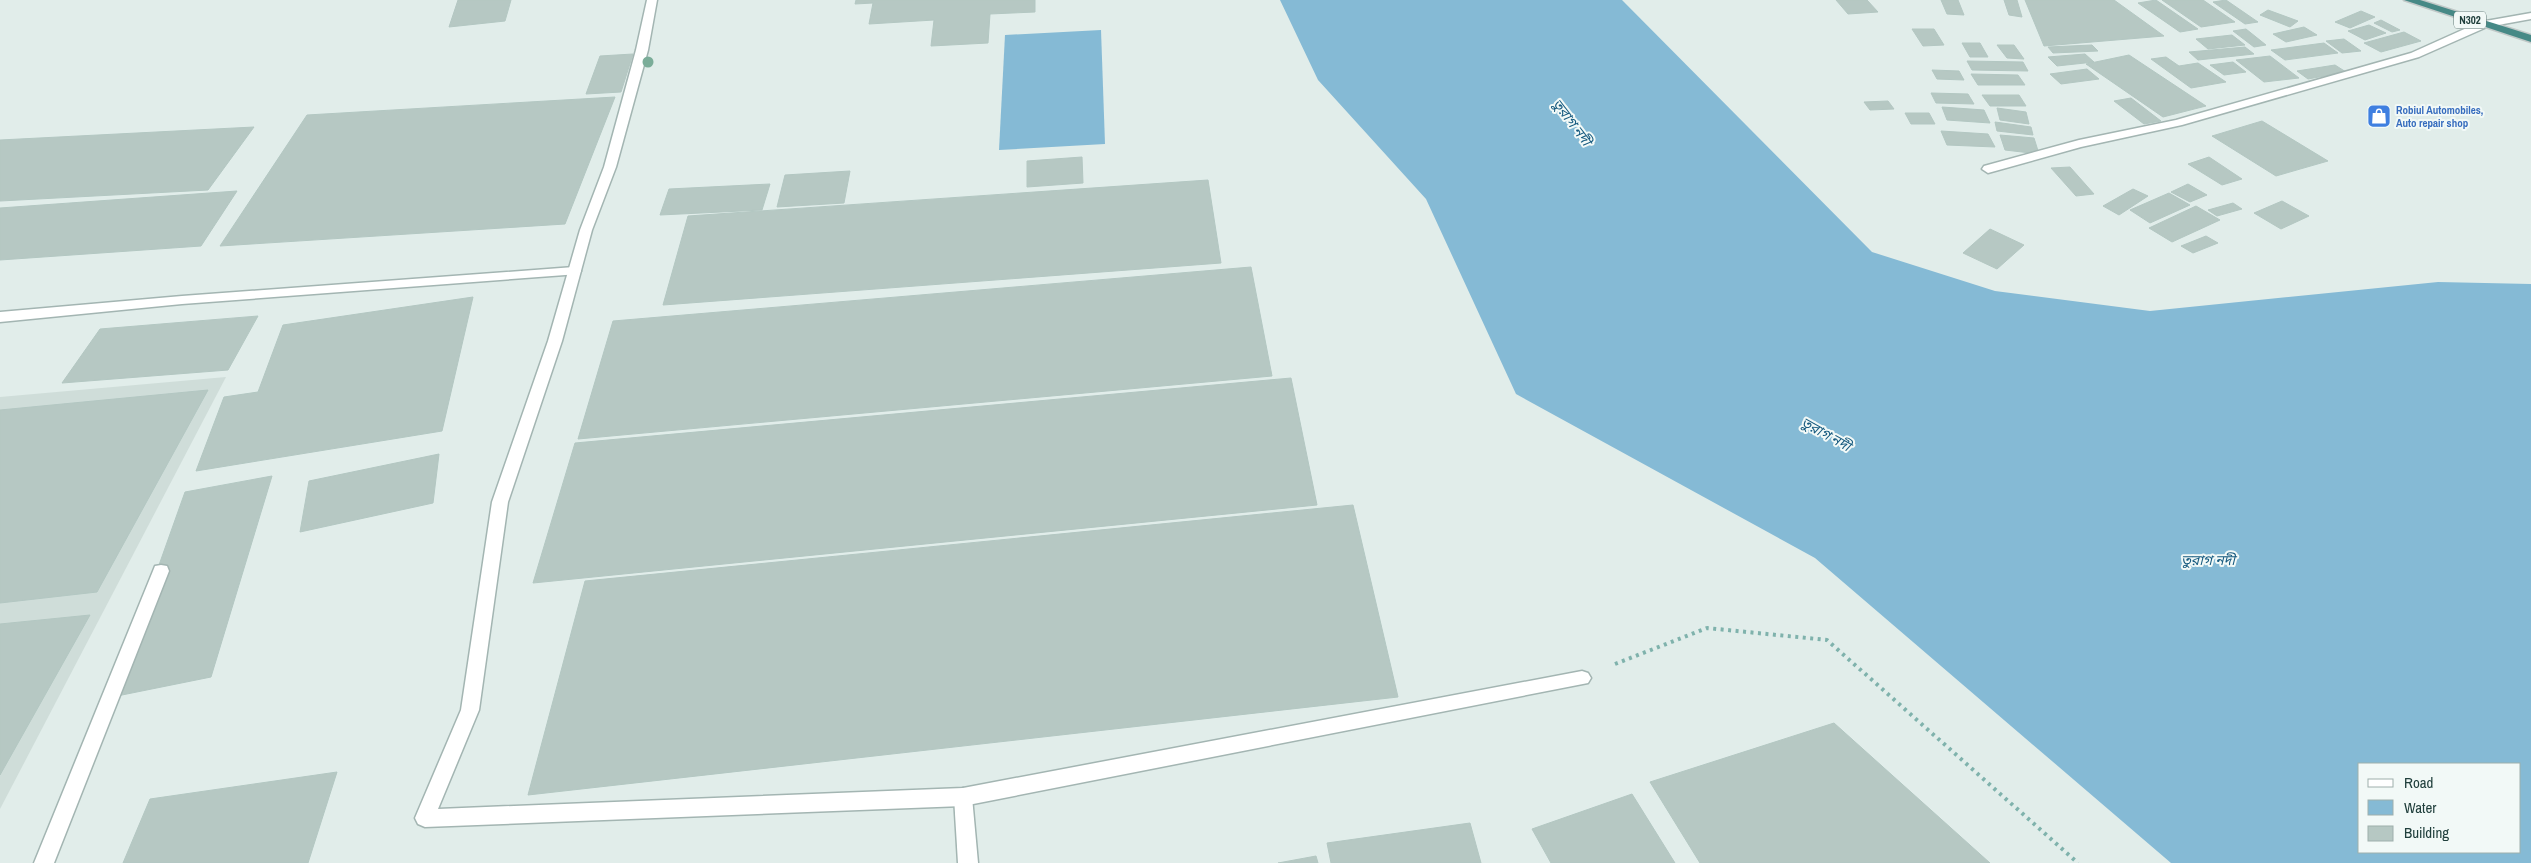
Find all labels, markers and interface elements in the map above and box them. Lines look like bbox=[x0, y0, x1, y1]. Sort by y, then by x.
road number: N302 bbox=[2454, 12, 2486, 28]
water label: তুরাগ নদী bbox=[1548, 95, 1597, 152]
shop icon: Robiul Automobiles, Auto repair shop bbox=[2366, 103, 2392, 129]
place label: Robiul Automobiles, Auto repair shop bbox=[2396, 103, 2484, 130]
water label: তুরাগ নদী bbox=[1798, 413, 1857, 457]
water label: তুরাগ নদী bbox=[2181, 551, 2238, 569]
legend bbox=[2358, 763, 2521, 853]
text: Road bbox=[2404, 772, 2433, 793]
text: Water bbox=[2404, 797, 2436, 818]
text: Building bbox=[2404, 822, 2449, 843]

